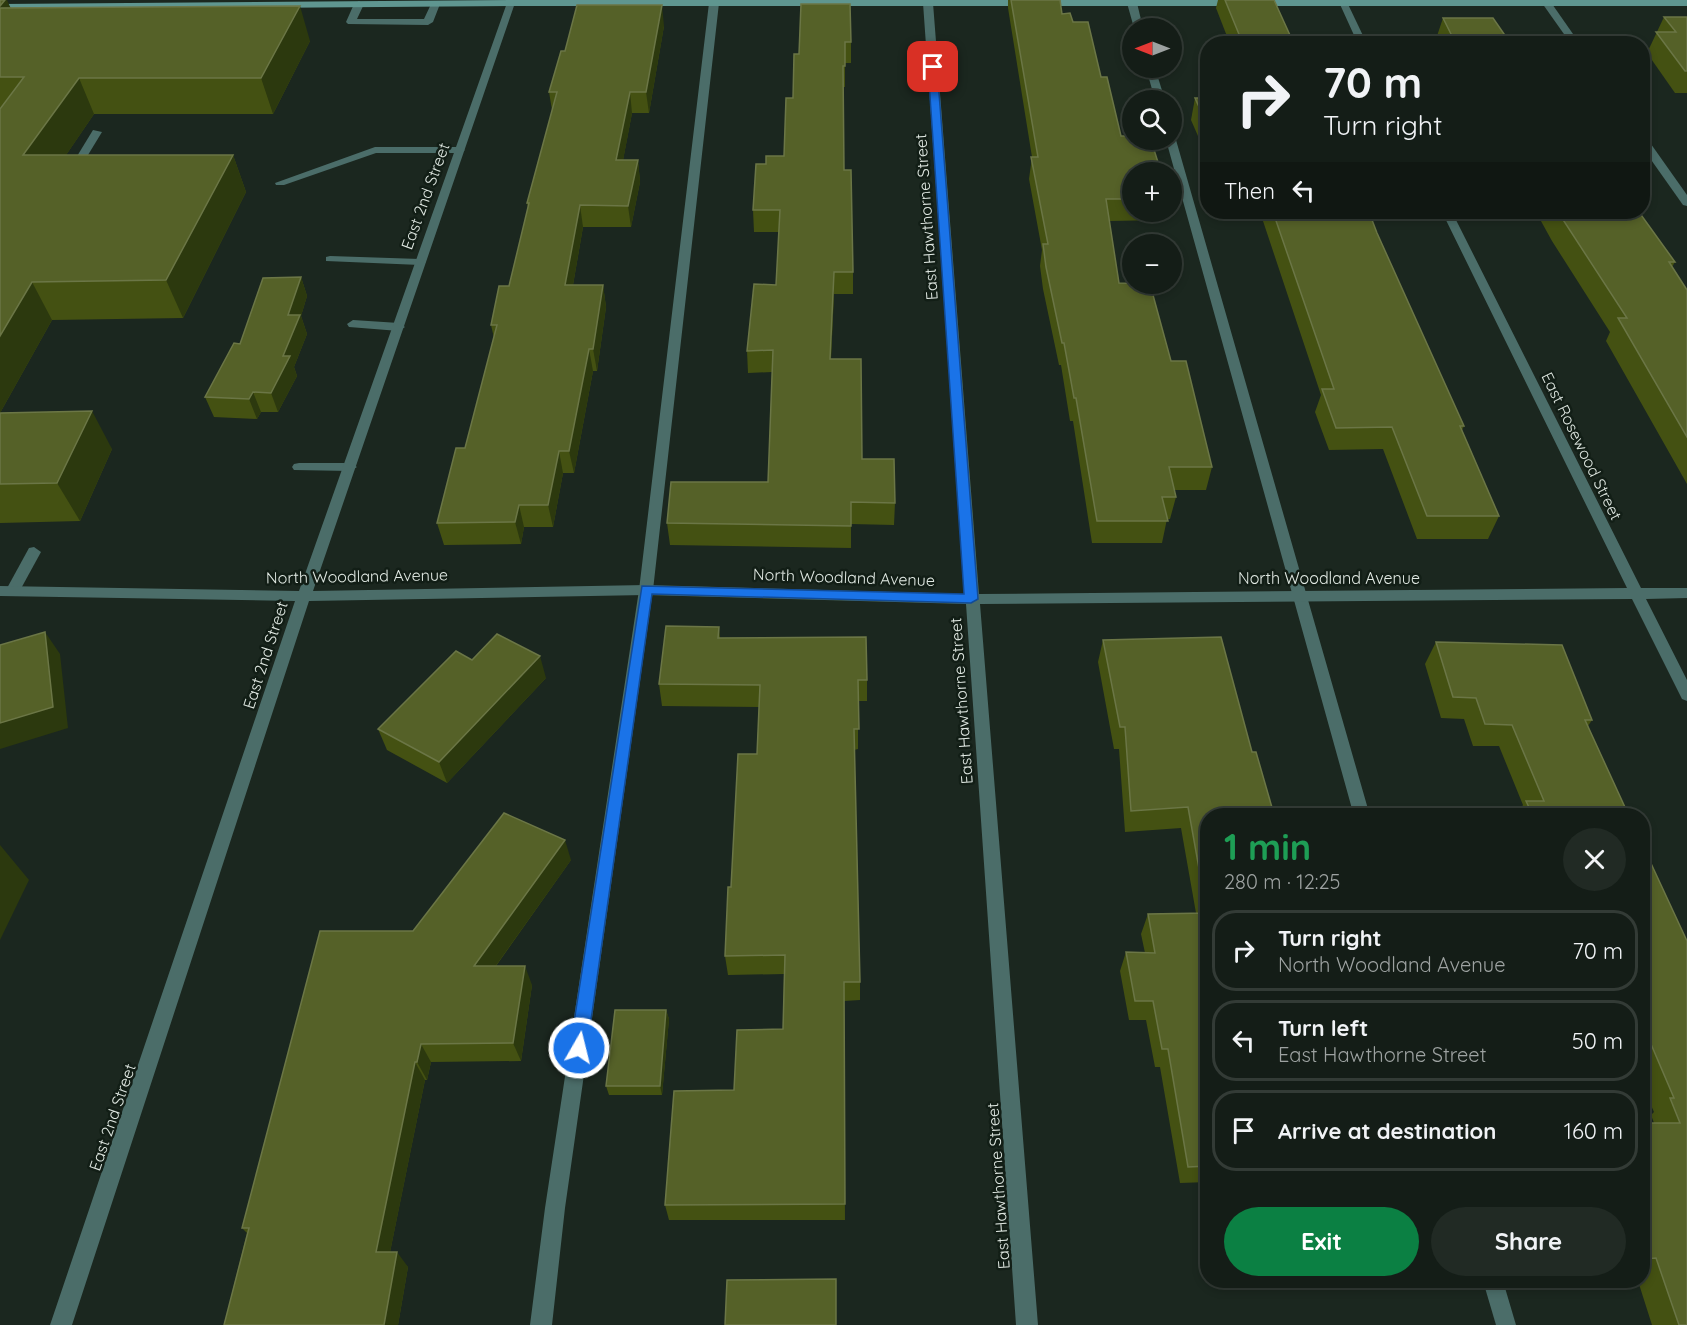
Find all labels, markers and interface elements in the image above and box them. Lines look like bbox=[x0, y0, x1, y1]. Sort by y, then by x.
north arrow bbox=[1122, 18, 1182, 78]
map controls bbox=[1122, 18, 1182, 294]
pin bbox=[907, 41, 958, 92]
icon: arrive bbox=[916, 50, 949, 83]
text: 70 m bbox=[1323, 56, 1422, 109]
icon: right bbox=[1224, 60, 1302, 138]
button: search bbox=[1122, 90, 1182, 150]
text: Turn right bbox=[1323, 108, 1442, 142]
street label: East Hawthorne Street bbox=[910, 133, 942, 301]
street label: East 2nd Street bbox=[396, 140, 454, 252]
button: + bbox=[1122, 162, 1182, 222]
icon: left bbox=[1287, 174, 1320, 207]
text: Then bbox=[1224, 177, 1275, 205]
button: − bbox=[1122, 234, 1182, 294]
street label: East Rosewood Street bbox=[1537, 369, 1627, 523]
street label: North Woodland Avenue bbox=[266, 564, 448, 588]
street label: North Woodland Avenue bbox=[753, 564, 935, 590]
street label: North Woodland Avenue bbox=[1238, 568, 1420, 588]
street label: East 2nd Street bbox=[238, 599, 292, 711]
street label: East Hawthorne Street bbox=[945, 617, 977, 785]
text: 1 min bbox=[1224, 824, 1311, 869]
button: close bbox=[1563, 828, 1626, 891]
text: 280 m · 12:25 bbox=[1224, 869, 1341, 894]
text: Turn right bbox=[1278, 924, 1382, 952]
icon: right bbox=[1227, 934, 1260, 967]
text: 70 m bbox=[1573, 937, 1623, 965]
text: North Woodland Avenue bbox=[1278, 952, 1506, 977]
text: Turn left bbox=[1278, 1014, 1368, 1042]
position arrow bbox=[547, 1016, 611, 1080]
icon: left bbox=[1227, 1024, 1260, 1057]
text: 50 m bbox=[1572, 1027, 1623, 1055]
text: East Hawthorne Street bbox=[1278, 1042, 1486, 1067]
street label: East 2nd Street bbox=[84, 1061, 140, 1173]
street label: East Hawthorne Street bbox=[982, 1102, 1014, 1270]
icon: arrive bbox=[1227, 1114, 1260, 1147]
text: Arrive at destination bbox=[1278, 1117, 1496, 1145]
text: 160 m bbox=[1564, 1117, 1623, 1145]
button: Exit bbox=[1224, 1207, 1419, 1276]
button: Share bbox=[1431, 1207, 1626, 1276]

